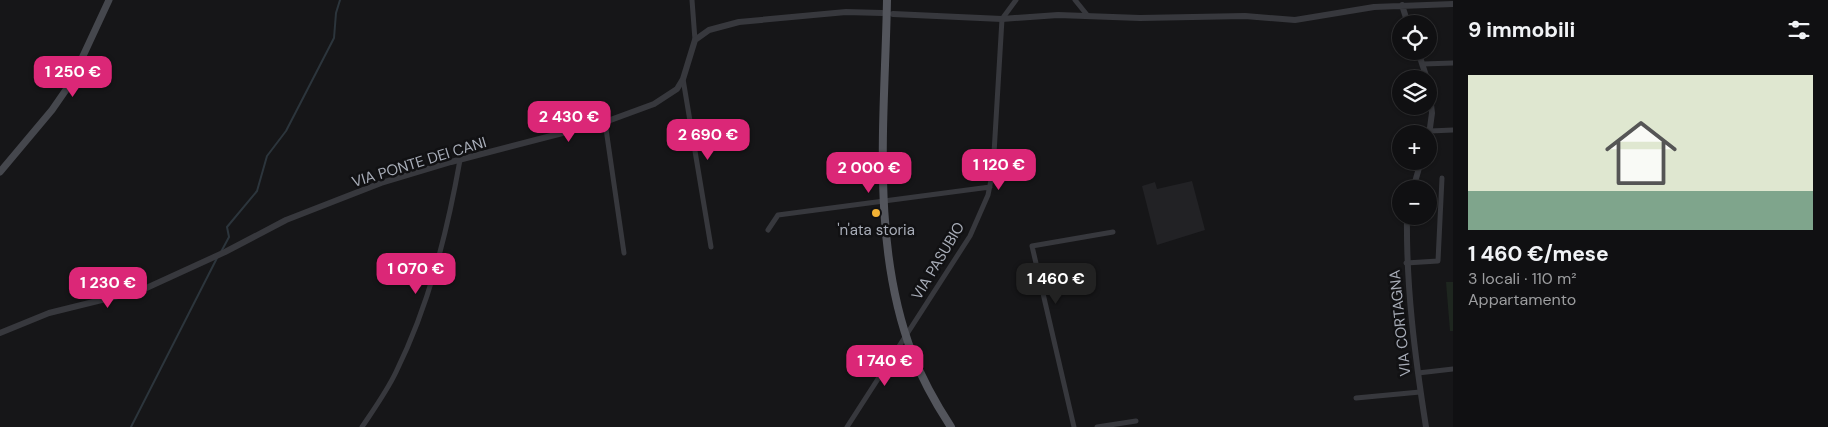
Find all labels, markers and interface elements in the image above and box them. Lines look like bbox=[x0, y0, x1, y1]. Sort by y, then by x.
map controls bbox=[1392, 15, 1437, 225]
button: locate bbox=[1392, 15, 1437, 60]
text: 9 immobili bbox=[1468, 16, 1575, 44]
icon: filters bbox=[1785, 16, 1813, 44]
pin: 1 250 € bbox=[27, 56, 119, 98]
text: 1 250 € bbox=[45, 61, 101, 82]
button: layers bbox=[1392, 70, 1437, 115]
pin: 2 430 € bbox=[523, 100, 615, 143]
text: 2 430 € bbox=[539, 106, 599, 127]
icon: home bbox=[1596, 108, 1686, 198]
pin: 2 690 € bbox=[662, 119, 754, 161]
text: 2 690 € bbox=[678, 124, 738, 145]
button: + bbox=[1392, 125, 1437, 170]
street label: VIA PONTE DEI CANI bbox=[349, 132, 489, 192]
pin: 1 120 € bbox=[953, 148, 1045, 191]
pin: 2 000 € bbox=[823, 152, 915, 194]
text: 1 120 € bbox=[973, 154, 1025, 175]
text: 2 000 € bbox=[837, 157, 901, 178]
button: − bbox=[1392, 180, 1437, 225]
marker: 'n'ata storia bbox=[870, 207, 882, 219]
street label: VIA PASUBIO bbox=[907, 218, 969, 304]
place label: 'n'ata storia bbox=[837, 220, 915, 240]
text: 1 460 €/mese bbox=[1468, 240, 1609, 268]
pin: 1 070 € bbox=[370, 252, 462, 295]
text: 1 070 € bbox=[388, 258, 444, 279]
pin: 1 460 € bbox=[1010, 262, 1102, 305]
pin: 1 230 € bbox=[62, 266, 154, 309]
text: 1 460 € bbox=[1027, 268, 1085, 289]
text: 3 locali · 110 m² bbox=[1468, 268, 1576, 289]
street label: VIA CORTAGNA bbox=[1384, 269, 1416, 377]
text: 1 230 € bbox=[80, 272, 136, 293]
text: Appartamento bbox=[1468, 289, 1576, 310]
pin: 1 740 € bbox=[839, 344, 931, 387]
text: 1 740 € bbox=[857, 350, 913, 371]

